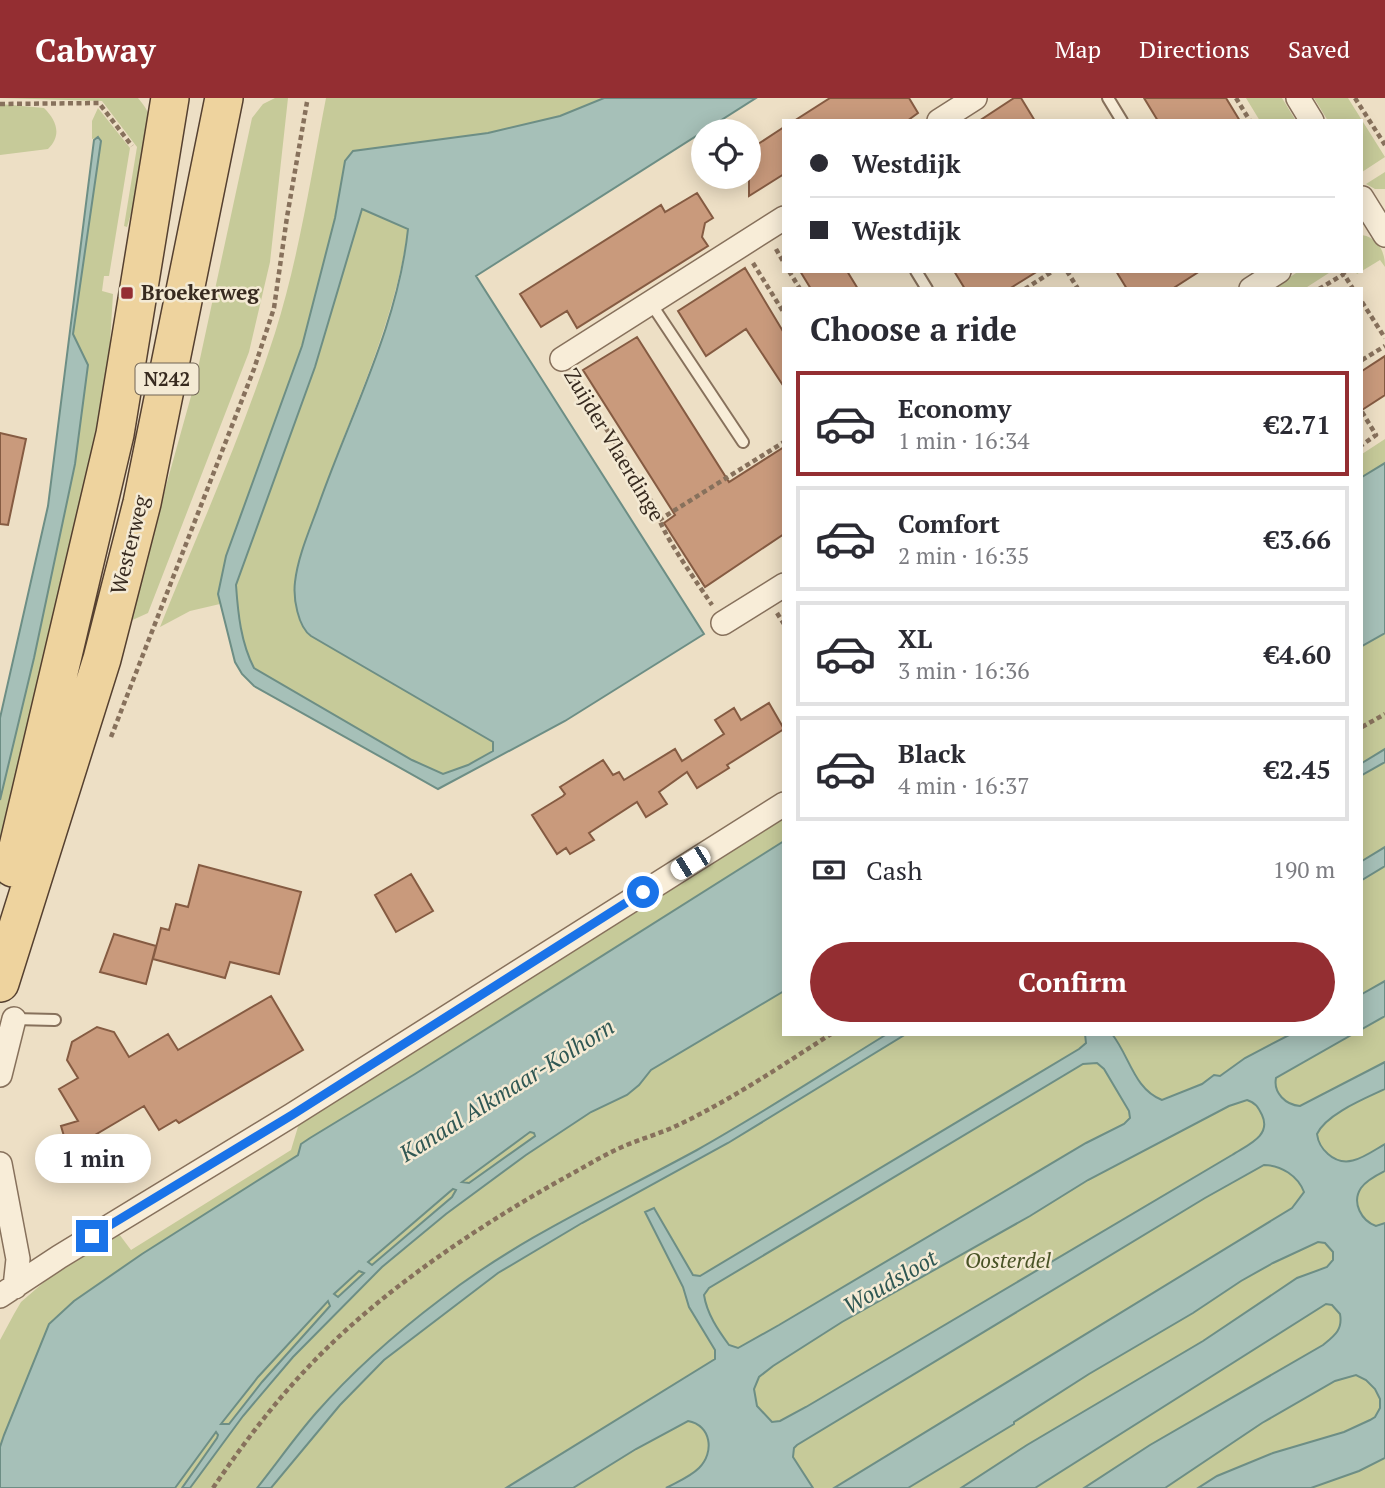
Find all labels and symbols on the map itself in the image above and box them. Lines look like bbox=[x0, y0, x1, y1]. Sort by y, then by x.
place label: Broekerweg bbox=[141, 278, 260, 306]
marker: Broekerweg bbox=[119, 285, 135, 301]
street label: Zuijder Vlaerdinge bbox=[558, 363, 672, 526]
road number: N242 bbox=[136, 364, 198, 394]
street label: Westerweg bbox=[103, 491, 155, 597]
car bbox=[667, 843, 714, 883]
route start bbox=[627, 876, 659, 908]
water label: Kanaal Alkmaar-Kolhorn bbox=[393, 1011, 620, 1169]
callout: 1 min bbox=[34, 1134, 150, 1184]
route end bbox=[76, 1220, 108, 1252]
water label: Woudsloot bbox=[837, 1242, 944, 1321]
park label: Oosterdel bbox=[965, 1246, 1051, 1274]

